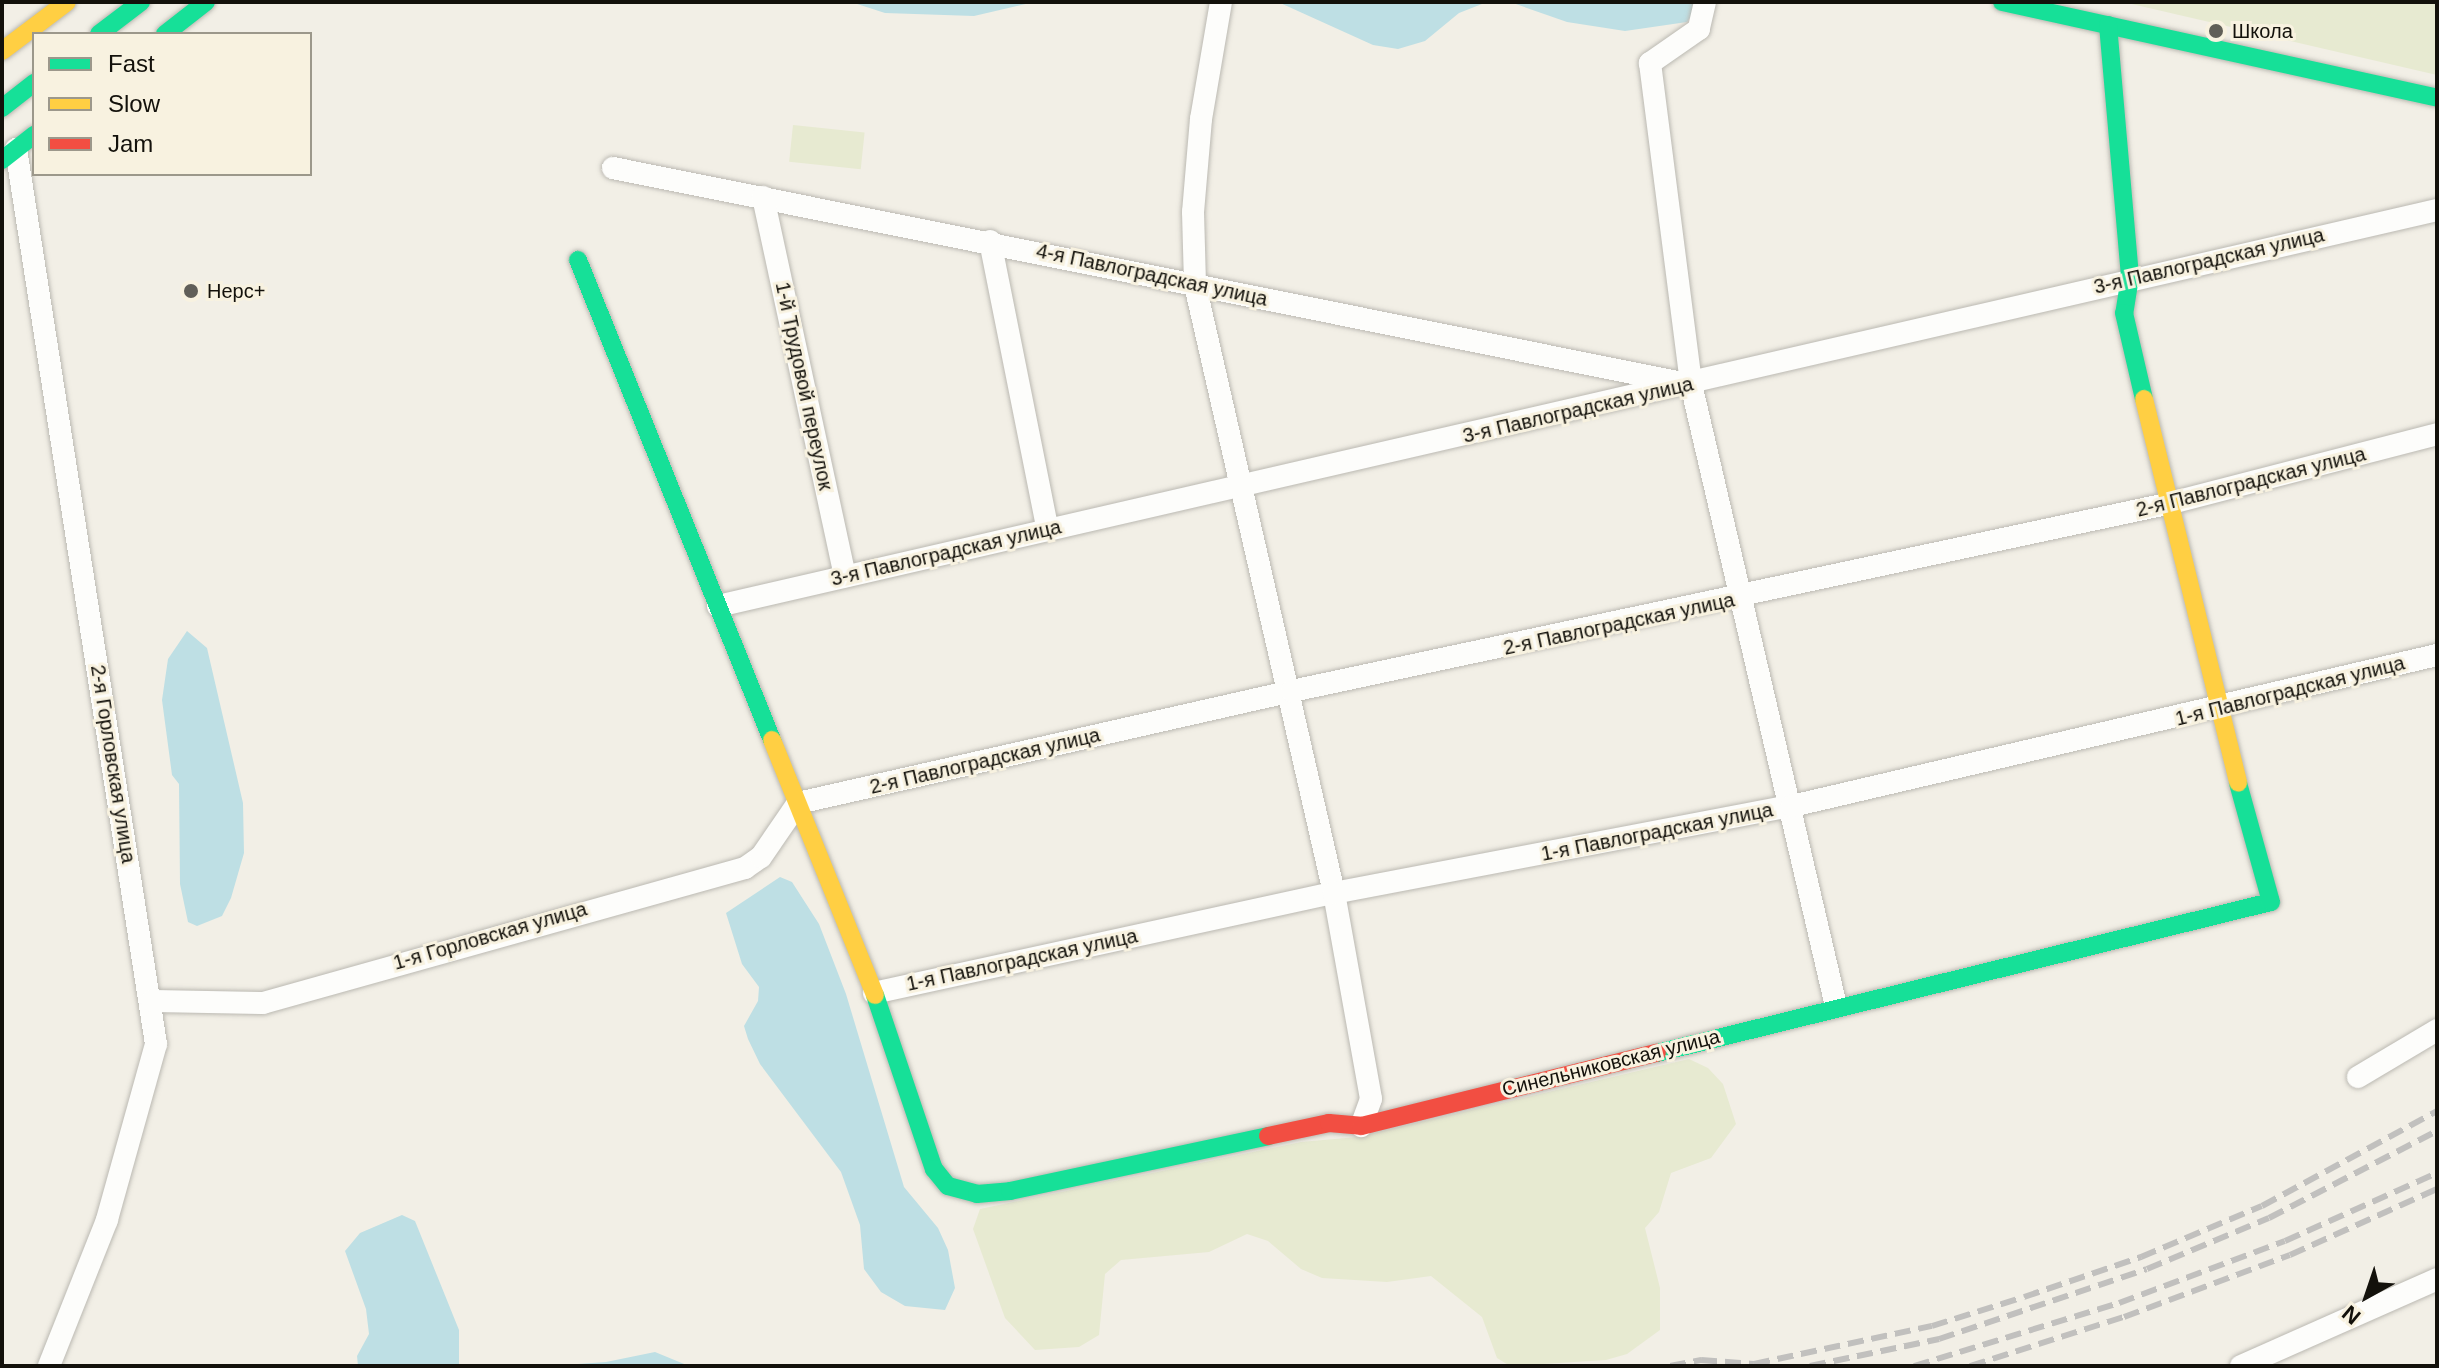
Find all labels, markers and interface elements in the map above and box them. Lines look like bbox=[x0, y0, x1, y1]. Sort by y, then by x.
place label: Школа bbox=[2232, 19, 2293, 43]
marker: Школа bbox=[2207, 22, 2225, 40]
legend bbox=[32, 32, 312, 176]
text: Fast bbox=[108, 50, 155, 77]
text: Slow bbox=[108, 90, 160, 117]
text: Jam bbox=[108, 130, 153, 157]
street label: 3-я Павлоградская улица bbox=[2091, 223, 2327, 299]
street label: 4-я Павлоградская улица bbox=[1034, 239, 1270, 311]
place label: Нерс+ bbox=[207, 279, 265, 303]
street label: 1-й Трудовой переулок bbox=[770, 280, 838, 492]
marker: Нерс+ bbox=[182, 282, 200, 300]
street label: 3-я Павлоградская улица bbox=[1460, 372, 1696, 448]
street label: 2-я Павлоградская улица bbox=[2134, 442, 2368, 522]
street label: 3-я Павлоградская улица bbox=[828, 515, 1064, 591]
street label: 2-я Павлоградская улица bbox=[1501, 588, 1737, 660]
street label: 1-я Павлоградская улица bbox=[2173, 651, 2407, 731]
street label: 2-я Горловская улица bbox=[85, 663, 141, 865]
street label: 2-я Павлоградская улица bbox=[867, 723, 1103, 799]
street label: 1-я Павлоградская улица bbox=[1539, 798, 1775, 866]
street label: 1-я Горловская улица bbox=[390, 897, 590, 975]
street label: 1-я Павлоградская улица bbox=[904, 924, 1140, 996]
street label: Синельниковская улица bbox=[1500, 1024, 1722, 1102]
north arrow bbox=[2327, 1256, 2407, 1336]
text: N bbox=[2337, 1300, 2365, 1329]

